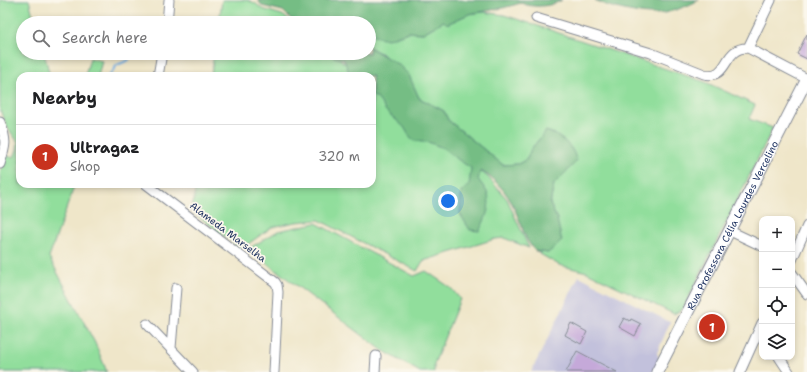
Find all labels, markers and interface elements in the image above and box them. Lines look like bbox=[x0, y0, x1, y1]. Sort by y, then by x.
search box bbox=[16, 16, 376, 60]
icon: search bbox=[30, 27, 52, 49]
text: Search here bbox=[62, 28, 148, 48]
text: Nearby bbox=[32, 87, 97, 109]
text: Ultragaz bbox=[70, 138, 140, 158]
street label: Rua Professora Célia Lourdes Vercelino bbox=[684, 138, 781, 312]
text: 1 bbox=[42, 148, 48, 165]
text: 320 m bbox=[318, 148, 360, 165]
text: Shop bbox=[70, 158, 100, 175]
your location bbox=[438, 191, 458, 211]
street label: Alameda Marselha bbox=[187, 199, 269, 265]
map controls bbox=[759, 216, 795, 360]
button: + bbox=[759, 216, 795, 252]
button: − bbox=[759, 252, 795, 288]
button: locate bbox=[759, 288, 795, 324]
pin: 1 bbox=[699, 312, 725, 342]
button: layers bbox=[759, 324, 795, 360]

